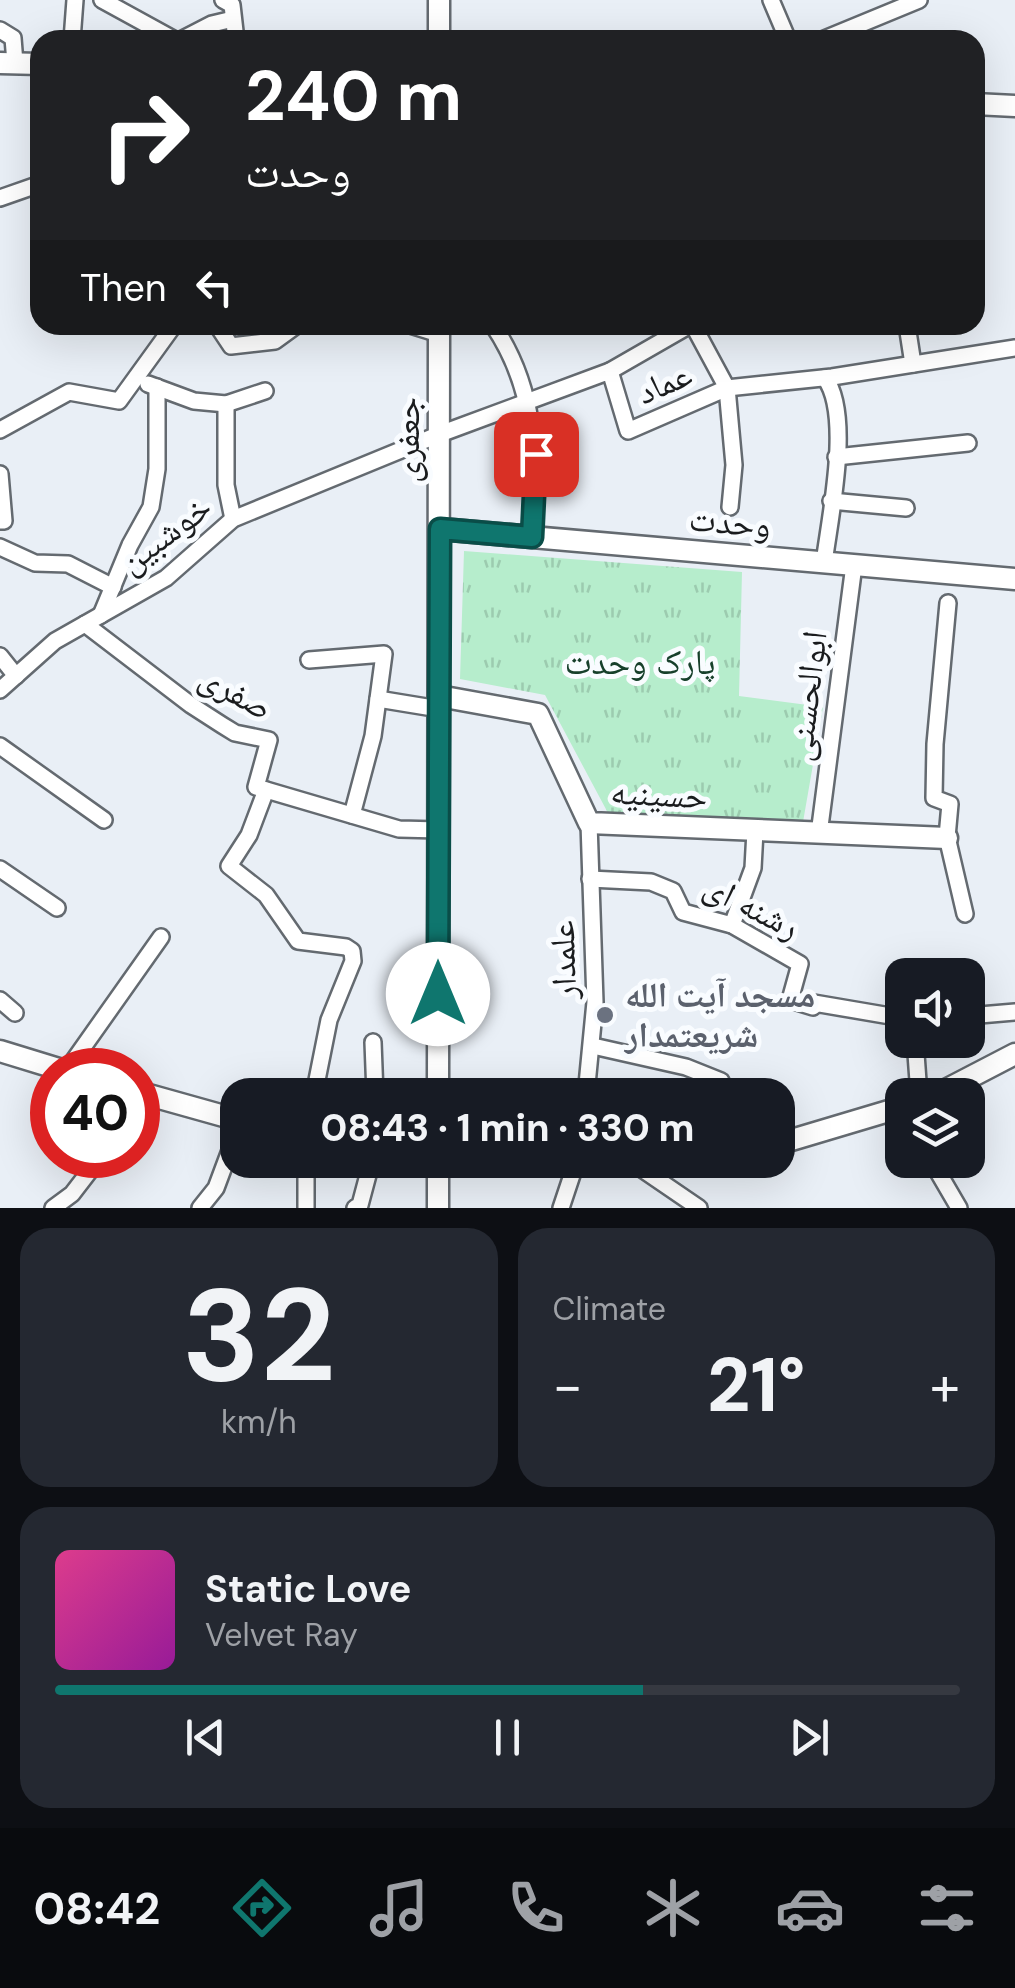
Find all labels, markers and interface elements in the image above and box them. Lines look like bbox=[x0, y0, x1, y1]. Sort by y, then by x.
text: 240 m bbox=[245, 51, 462, 142]
icon: right bbox=[80, 70, 210, 200]
text: وحدت bbox=[245, 142, 351, 201]
icon: left bbox=[187, 260, 242, 315]
text: Then bbox=[80, 263, 167, 313]
street label: عماد bbox=[629, 351, 699, 415]
street label: جعفری bbox=[384, 397, 430, 483]
pin bbox=[494, 412, 579, 497]
icon: arrive bbox=[509, 427, 564, 482]
street label: خوشبین bbox=[109, 484, 221, 584]
street label: وحدت bbox=[687, 496, 773, 548]
street label: ابوالحسنی bbox=[776, 628, 838, 764]
park label: پارک وحدت bbox=[564, 639, 716, 685]
street label: صفری bbox=[191, 653, 281, 731]
street label: حسینیه bbox=[610, 769, 708, 819]
street label: رشنه ای bbox=[696, 862, 808, 950]
street label: علمدار bbox=[539, 920, 587, 1001]
position arrow bbox=[386, 942, 490, 1046]
map controls bbox=[885, 958, 985, 1178]
button: sound bbox=[885, 958, 985, 1058]
place label: مسجد آیت الله شریعتمدار bbox=[623, 972, 815, 1058]
marker: مسجد آیت الله شریعتمدار bbox=[594, 1004, 616, 1026]
speed limit sign: 40 bbox=[30, 1048, 160, 1178]
button: layers bbox=[885, 1078, 985, 1178]
text: 08:43 · 1 min · 330 m bbox=[321, 1103, 694, 1153]
text: 32 bbox=[182, 1251, 335, 1420]
text: Climate bbox=[553, 1288, 666, 1330]
text: 21° bbox=[707, 1337, 805, 1434]
text: − bbox=[553, 1350, 583, 1422]
text: + bbox=[930, 1350, 960, 1422]
text: km/h bbox=[221, 1401, 297, 1443]
text: Static Love bbox=[205, 1564, 411, 1614]
text: Velvet Ray bbox=[205, 1614, 358, 1656]
icon: previous bbox=[178, 1710, 233, 1765]
icon: pause bbox=[480, 1710, 535, 1765]
icon: next bbox=[782, 1710, 837, 1765]
icon: directions bbox=[227, 1873, 297, 1943]
icon: music bbox=[364, 1873, 434, 1943]
icon: phone bbox=[501, 1873, 571, 1943]
icon: climate bbox=[638, 1873, 708, 1943]
icon: car bbox=[775, 1873, 845, 1943]
icon: filters bbox=[912, 1873, 982, 1943]
text: 08:42 bbox=[33, 1879, 160, 1938]

